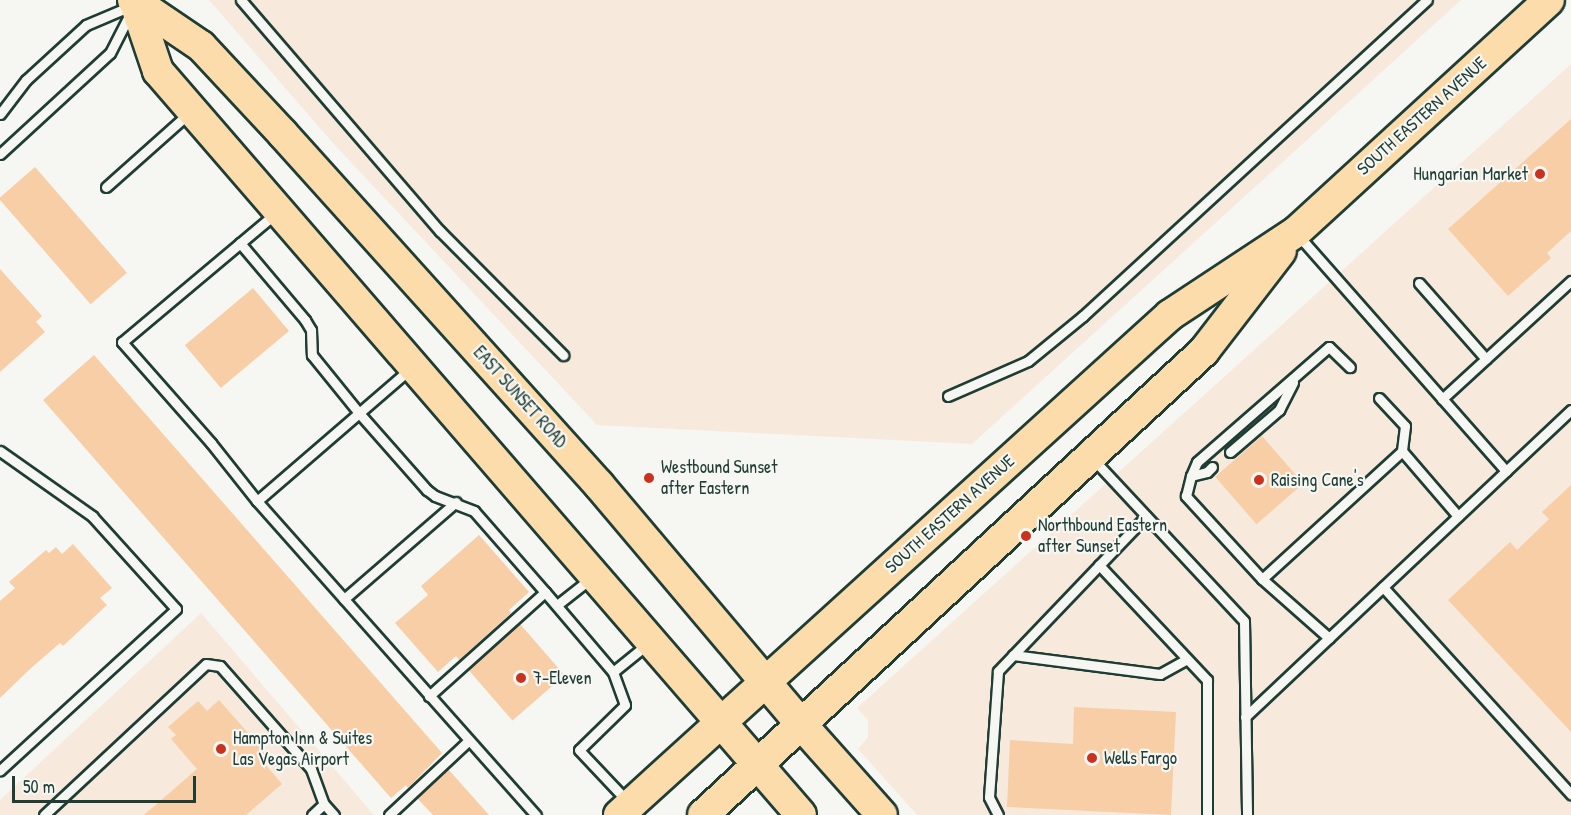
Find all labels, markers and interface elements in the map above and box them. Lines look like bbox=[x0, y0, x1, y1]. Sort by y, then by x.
street label: SOUTH EASTERN AVENUE bbox=[1353, 52, 1491, 180]
place label: Hungarian Market bbox=[1413, 163, 1528, 185]
marker: Hungarian Market bbox=[1533, 167, 1547, 181]
street label: EAST SUNSET ROAD bbox=[469, 342, 571, 452]
street label: SOUTH EASTERN AVENUE bbox=[881, 450, 1019, 578]
place label: Westbound Sunset after Eastern bbox=[661, 457, 777, 500]
place label: Raising Cane's bbox=[1271, 469, 1364, 491]
marker: Westbound Sunset after Eastern bbox=[642, 471, 656, 485]
marker: Raising Cane's bbox=[1252, 473, 1266, 487]
place label: Northbound Eastern after Sunset bbox=[1038, 515, 1167, 558]
marker: Northbound Eastern after Sunset bbox=[1019, 529, 1033, 543]
place label: 7-Eleven bbox=[533, 667, 592, 689]
marker: 7-Eleven bbox=[514, 671, 528, 685]
place label: Hampton Inn & Suites Las Vegas Airport bbox=[233, 728, 372, 771]
marker: Hampton Inn & Suites Las Vegas Airport bbox=[214, 742, 228, 756]
place label: Wells Fargo bbox=[1104, 747, 1177, 769]
marker: Wells Fargo bbox=[1085, 751, 1099, 765]
scale bar bbox=[15, 764, 200, 802]
text: 50 m bbox=[23, 774, 55, 799]

